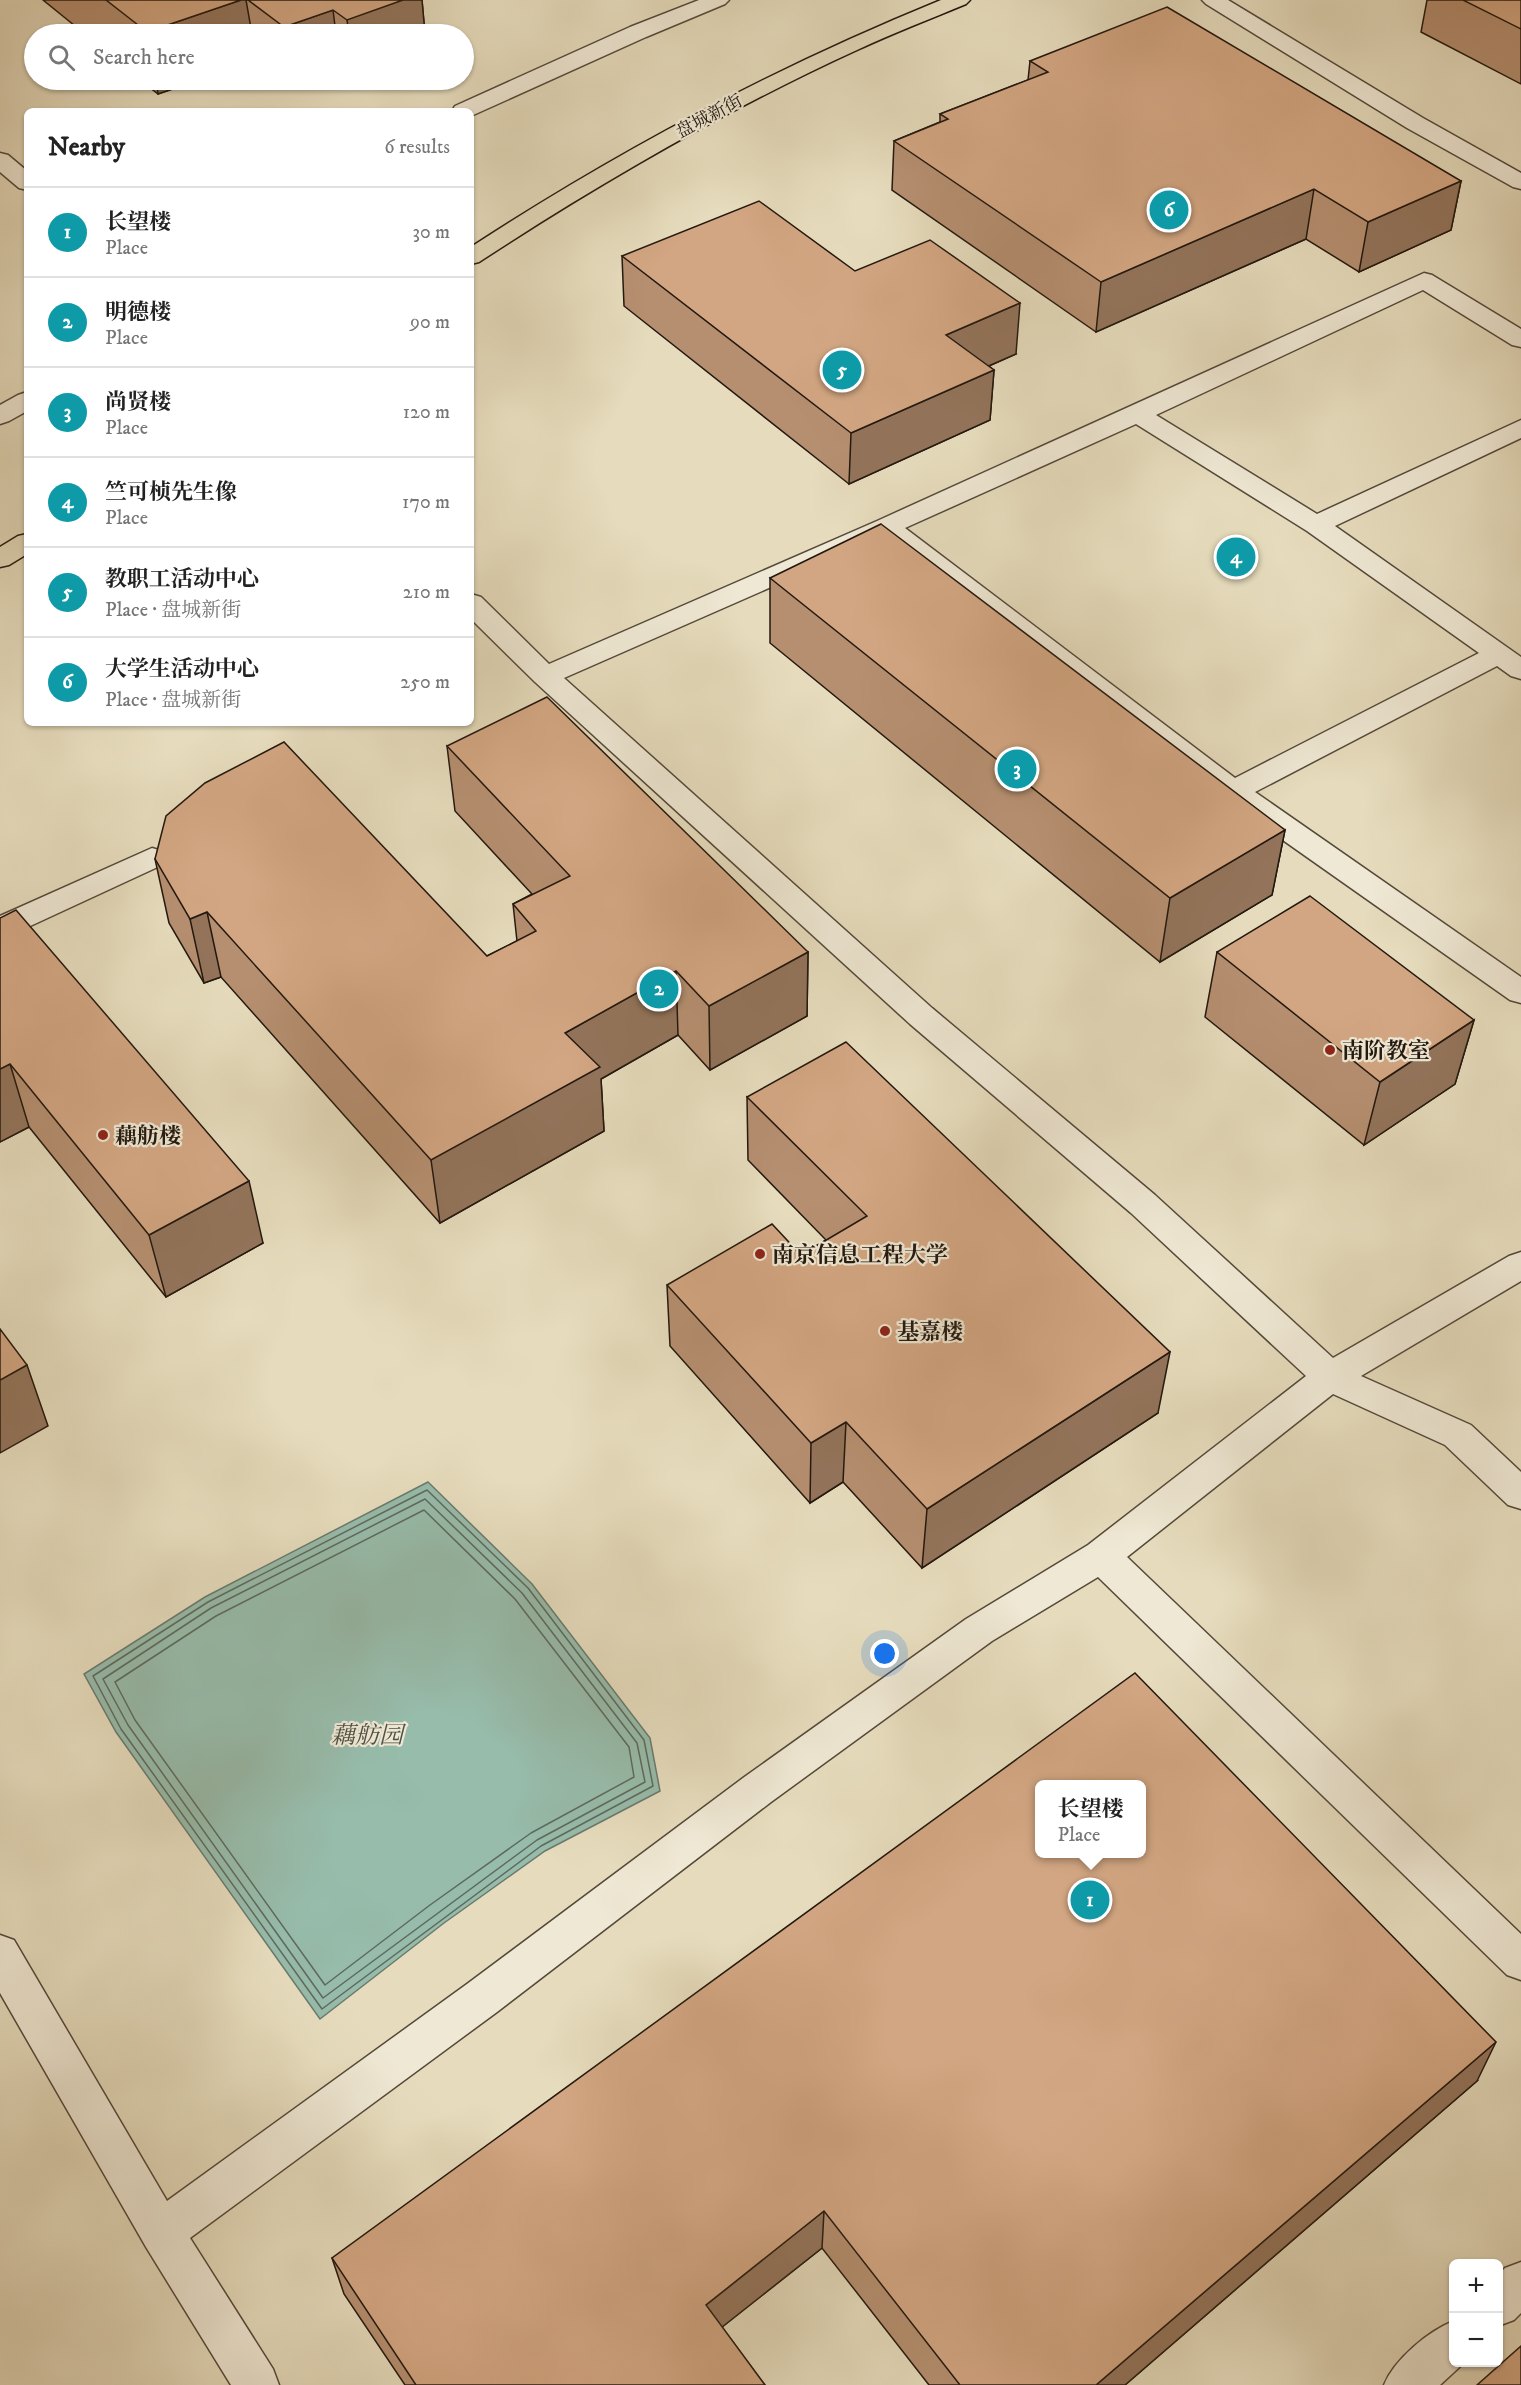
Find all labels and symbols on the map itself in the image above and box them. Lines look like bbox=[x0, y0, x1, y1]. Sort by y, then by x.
street label: 盘城新街 bbox=[673, 90, 746, 143]
pin: 6 bbox=[1150, 188, 1188, 232]
pin: 5 bbox=[822, 348, 862, 392]
pin: 4 bbox=[1216, 534, 1256, 580]
pin: 3 bbox=[998, 746, 1036, 792]
pin: 2 bbox=[640, 966, 678, 1012]
place label: 南阶教室 bbox=[1342, 1038, 1430, 1065]
marker: 南阶教室 bbox=[1323, 1043, 1337, 1057]
place label: 藕舫楼 bbox=[115, 1123, 181, 1150]
marker: 藕舫楼 bbox=[96, 1128, 110, 1142]
place label: 南京信息工程大学 bbox=[772, 1242, 948, 1269]
marker: 南京信息工程大学 bbox=[753, 1247, 767, 1261]
place label: 基嘉楼 bbox=[897, 1319, 963, 1346]
marker: 基嘉楼 bbox=[878, 1324, 892, 1338]
your location bbox=[870, 1639, 899, 1668]
water label: 藕舫园 bbox=[331, 1721, 407, 1751]
pin: 1 bbox=[1070, 1878, 1110, 1922]

